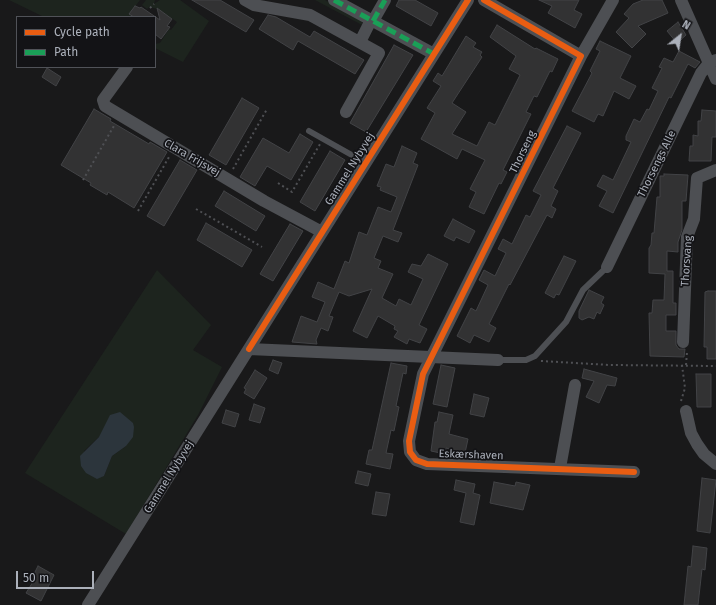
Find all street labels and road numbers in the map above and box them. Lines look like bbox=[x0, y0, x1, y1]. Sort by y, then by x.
street label: Thorseng bbox=[507, 128, 539, 176]
street label: Thorsengs Alle bbox=[635, 128, 679, 200]
street label: Gammel Nybyvej bbox=[322, 130, 378, 208]
street label: Clara Frijsvej bbox=[162, 137, 222, 179]
street label: Thorsvang bbox=[679, 235, 695, 287]
street label: Gammel Nybyvej bbox=[141, 438, 197, 516]
street label: Eskærshaven bbox=[438, 447, 504, 463]

